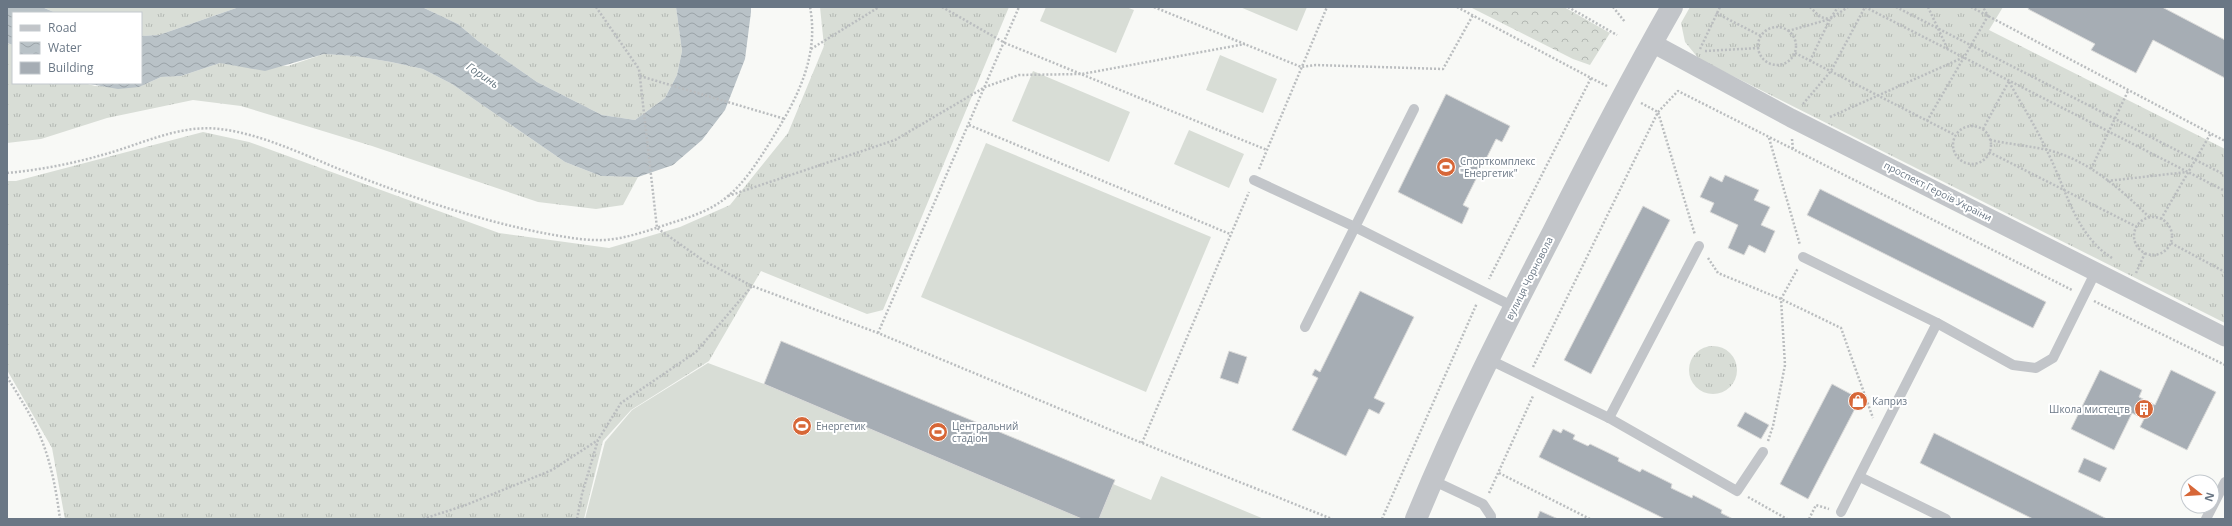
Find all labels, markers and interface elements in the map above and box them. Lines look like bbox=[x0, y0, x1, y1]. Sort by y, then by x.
legend bbox=[12, 12, 142, 84]
text: Road bbox=[48, 19, 77, 36]
text: Water bbox=[48, 39, 82, 56]
text: Building bbox=[48, 59, 94, 76]
water label: Горинь bbox=[464, 59, 503, 92]
place label: Спорткомплекс "Енергетик" bbox=[1460, 154, 1536, 180]
sports icon: Спорткомплекс "Енергетик" bbox=[1435, 156, 1457, 178]
street label: проспект Героїв України bbox=[1882, 158, 1994, 224]
street label: вулиця Чорновола bbox=[1502, 234, 1556, 322]
shop icon: Каприз bbox=[1847, 390, 1869, 412]
place label: Каприз bbox=[1872, 394, 1907, 408]
building icon: Школа мистецтв bbox=[2133, 398, 2155, 420]
place label: Школа мистецтв bbox=[2049, 402, 2130, 416]
sports icon: Енергетик bbox=[791, 415, 813, 437]
place label: Енергетик bbox=[816, 419, 867, 433]
place label: Центральний стадіон bbox=[952, 419, 1018, 445]
sports icon: Центральний стадіон bbox=[927, 421, 949, 443]
north arrow bbox=[2180, 474, 2220, 514]
text: N bbox=[2202, 491, 2219, 504]

